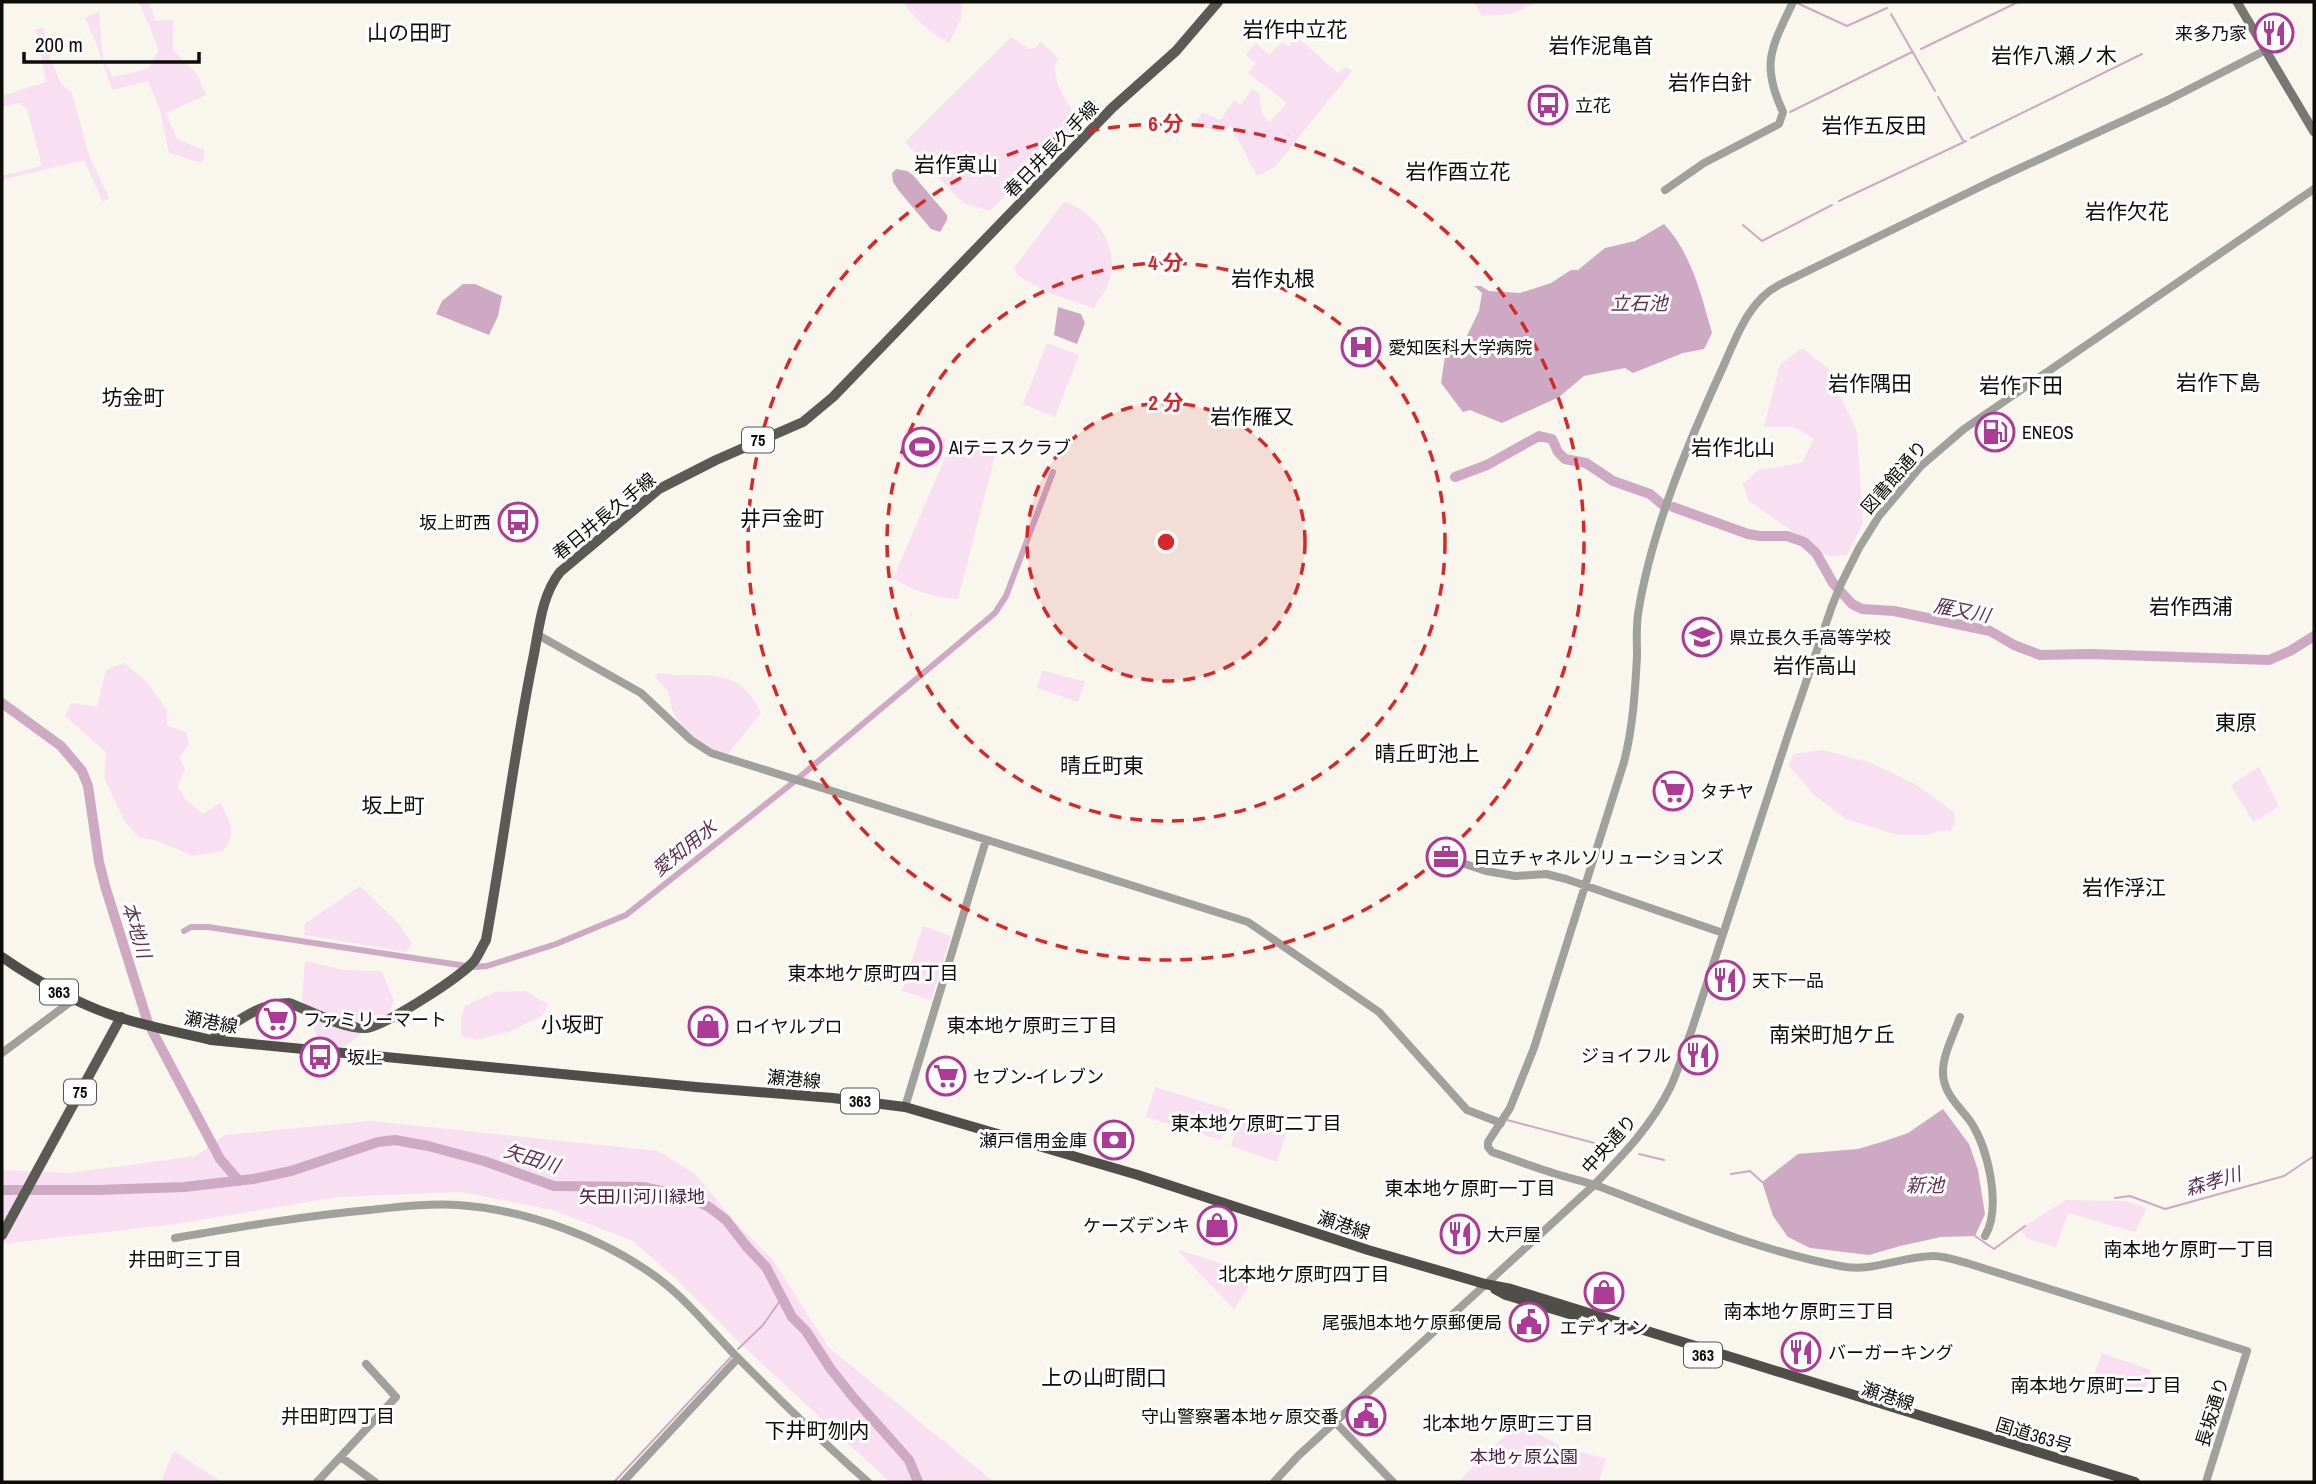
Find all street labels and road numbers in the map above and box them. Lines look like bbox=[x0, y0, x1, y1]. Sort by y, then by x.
street label: 春日井長久手線 bbox=[998, 95, 1104, 203]
road number: 75 bbox=[742, 428, 774, 452]
street label: 図書館通り bbox=[1855, 435, 1933, 519]
street label: 春日井長久手線 bbox=[547, 467, 661, 565]
road number: 363 bbox=[40, 980, 78, 1004]
street label: 瀬港線 bbox=[182, 1005, 240, 1039]
street label: 瀬港線 bbox=[766, 1064, 822, 1094]
road number: 75 bbox=[64, 1080, 96, 1104]
road number: 363 bbox=[841, 1088, 879, 1114]
street label: 中央通り bbox=[1576, 1109, 1642, 1179]
street label: 瀬港線 bbox=[1314, 1205, 1374, 1245]
road number: 363 bbox=[1684, 1343, 1722, 1368]
street label: 長坂通り bbox=[2190, 1374, 2234, 1450]
street label: 瀬港線 bbox=[1858, 1376, 1918, 1416]
street label: 国道363号 bbox=[1993, 1412, 2075, 1458]

